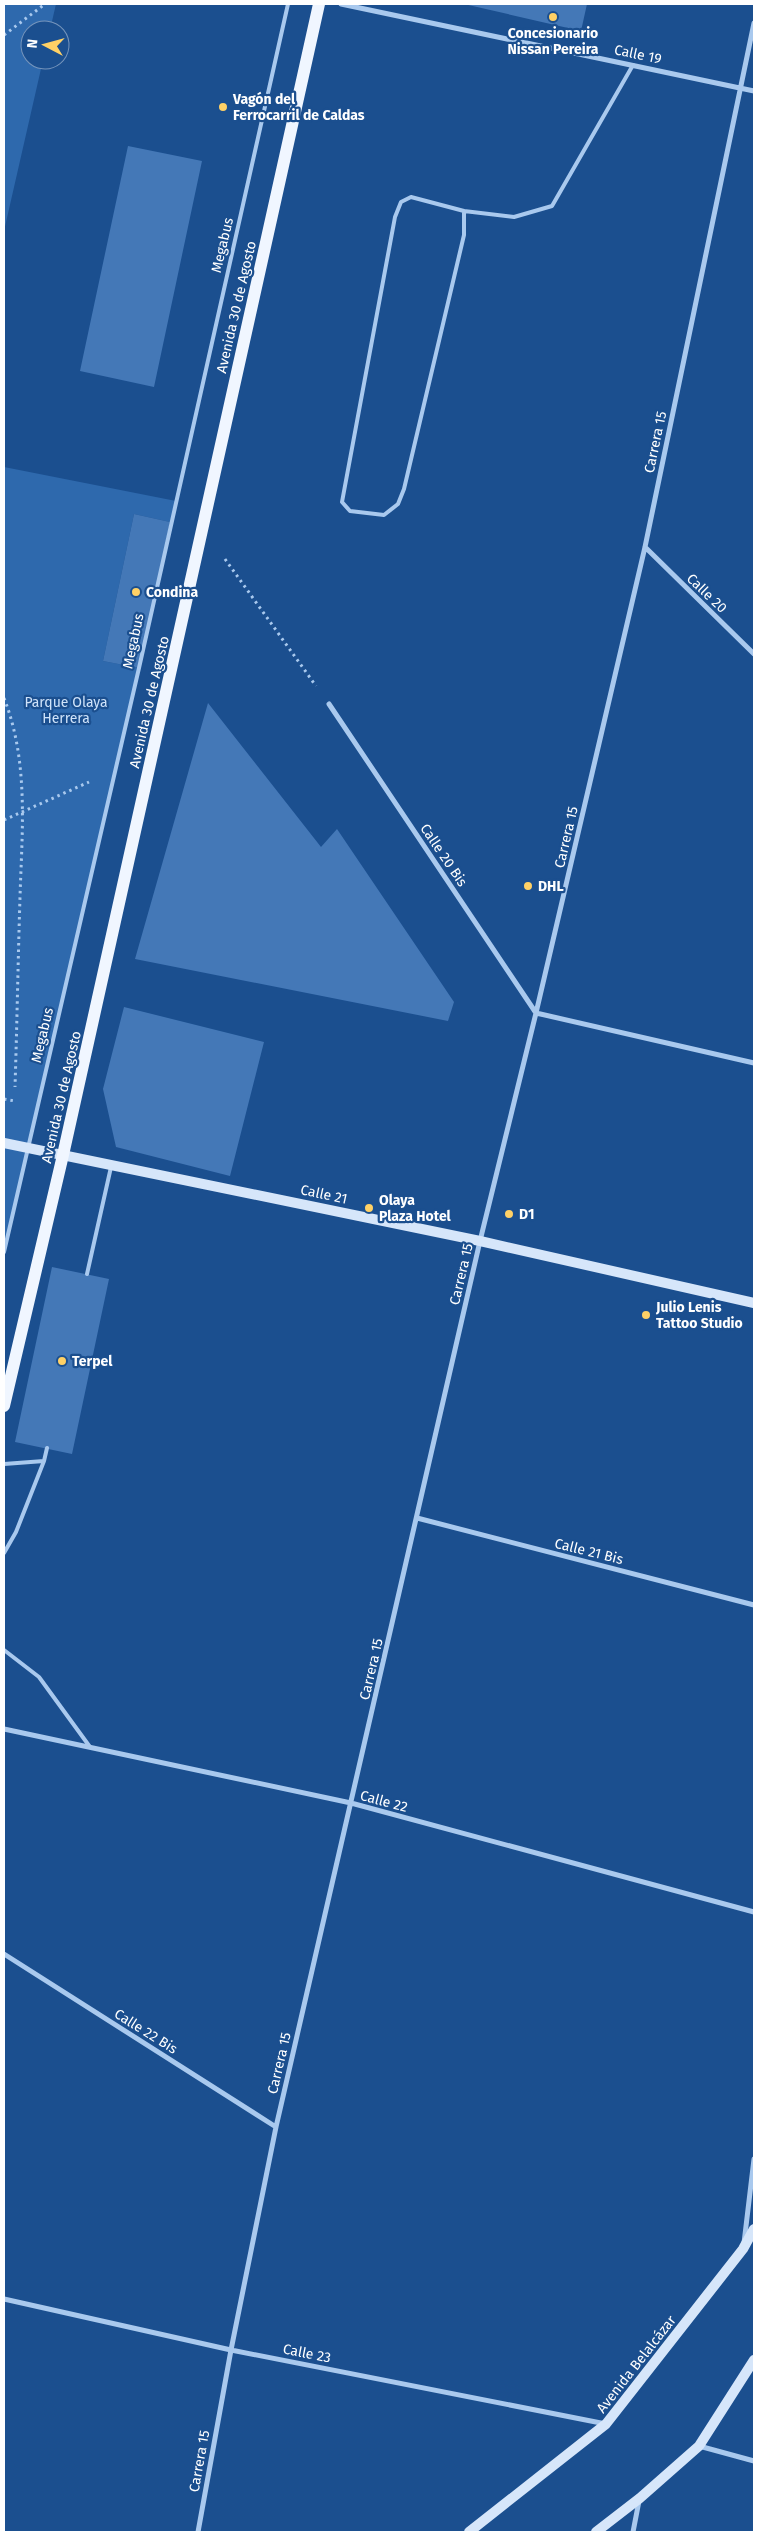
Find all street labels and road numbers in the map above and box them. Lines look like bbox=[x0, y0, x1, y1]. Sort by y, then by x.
street label: Calle 19 bbox=[613, 41, 663, 68]
street label: Megabus bbox=[208, 215, 237, 274]
street label: Avenida 30 de Agosto bbox=[213, 239, 260, 375]
street label: Carrera 15 bbox=[641, 410, 670, 475]
street label: Calle 20 bbox=[683, 570, 730, 617]
street label: Megabus bbox=[119, 611, 148, 670]
street label: Avenida 30 de Agosto bbox=[126, 634, 173, 770]
street label: Carrera 15 bbox=[551, 805, 582, 870]
street label: Calle 20 Bis bbox=[416, 821, 471, 890]
street label: Megabus bbox=[28, 1005, 57, 1064]
street label: Avenida 30 de Agosto bbox=[38, 1029, 85, 1165]
street label: Calle 21 bbox=[299, 1181, 349, 1208]
street label: Carrera 15 bbox=[446, 1242, 477, 1307]
street label: Calle 21 Bis bbox=[553, 1535, 625, 1568]
street label: Carrera 15 bbox=[356, 1637, 387, 1702]
street label: Calle 22 bbox=[358, 1787, 410, 1816]
street label: Calle 22 Bis bbox=[111, 2005, 181, 2058]
street label: Carrera 15 bbox=[264, 2031, 295, 2096]
street label: Avenida Belalcázar bbox=[593, 2312, 680, 2416]
street label: Calle 23 bbox=[281, 2341, 332, 2366]
street label: Carrera 15 bbox=[186, 2429, 213, 2493]

